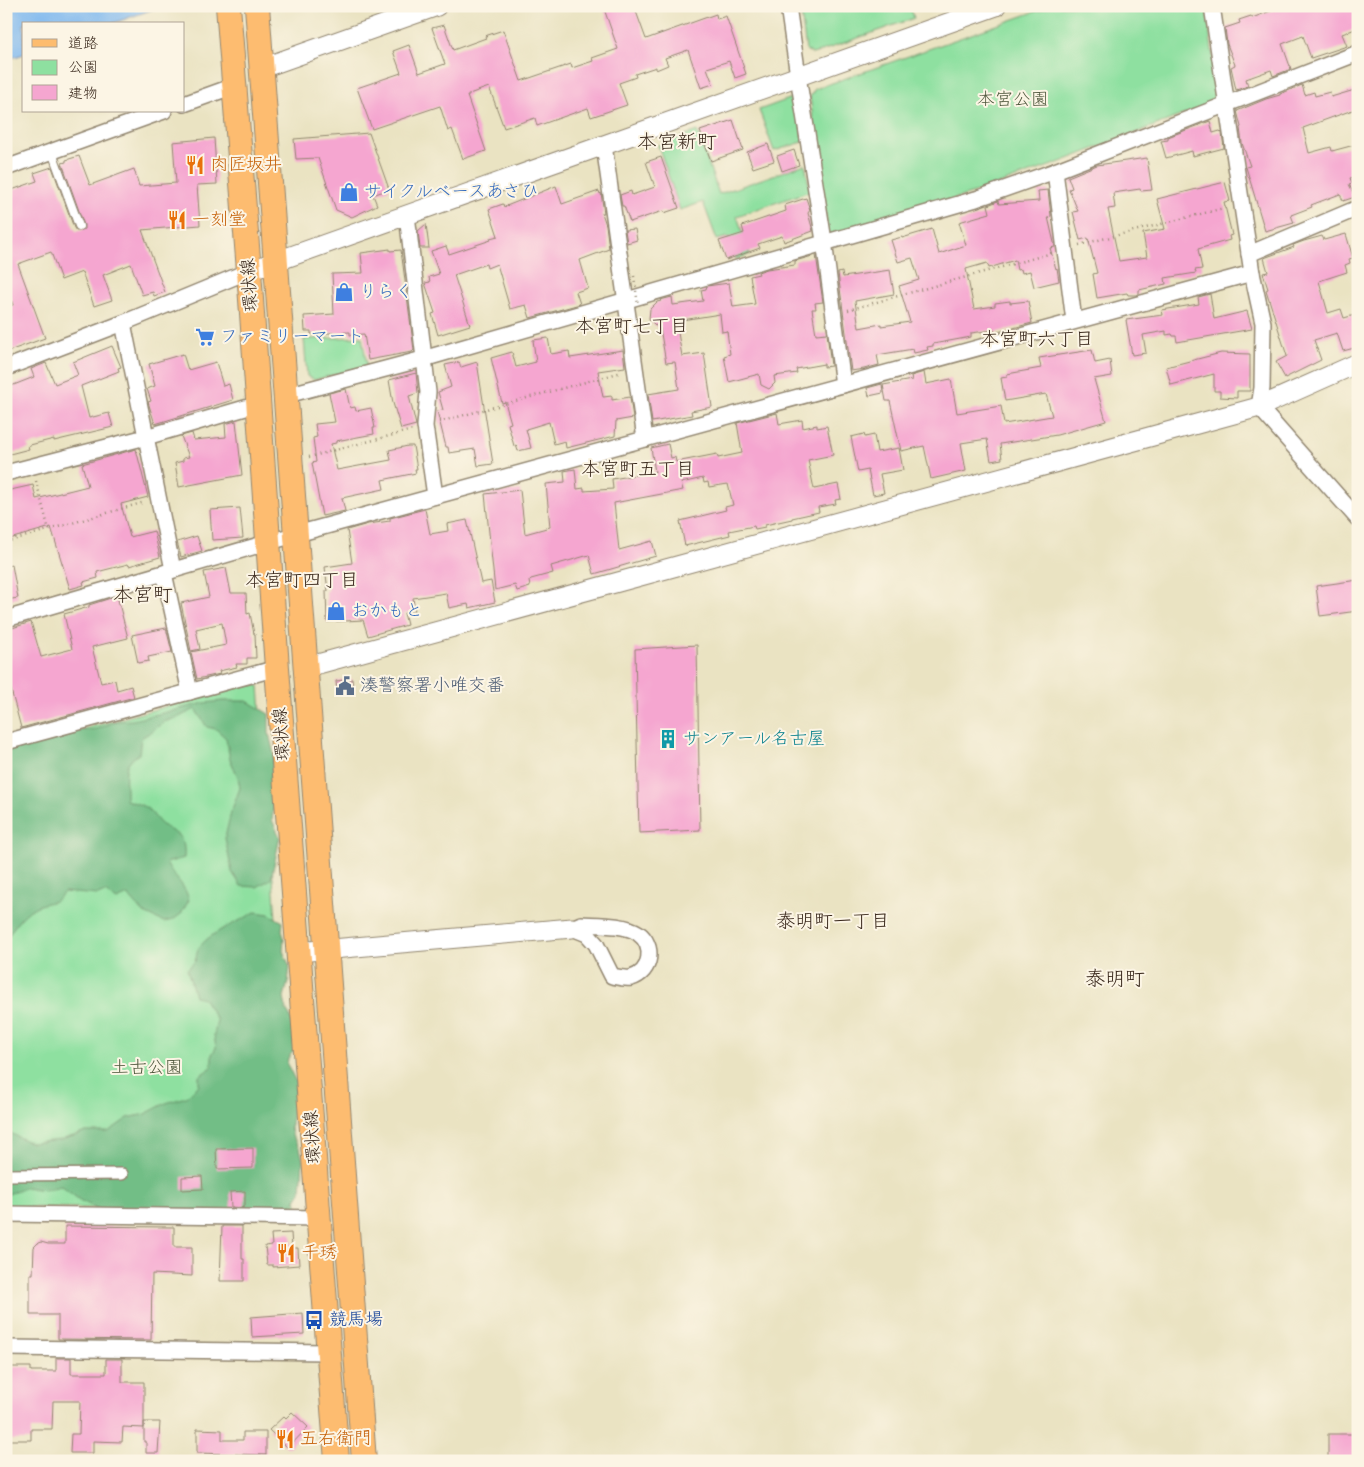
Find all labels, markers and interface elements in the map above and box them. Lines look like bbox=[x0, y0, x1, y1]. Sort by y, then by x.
legend bbox=[22, 22, 185, 112]
text: 道路 bbox=[68, 34, 98, 54]
text: 公園 bbox=[68, 58, 98, 78]
text: 建物 bbox=[68, 84, 98, 104]
park label: 本宮公園 bbox=[977, 88, 1049, 112]
district label: 本宮新町 bbox=[637, 129, 717, 156]
place label: 肉匠坂井 bbox=[210, 153, 282, 177]
restaurant icon: 肉匠坂井 bbox=[184, 154, 206, 176]
place label: サイクルベースあさひ bbox=[364, 180, 539, 204]
shop icon: サイクルベースあさひ bbox=[338, 181, 360, 203]
place label: 一刻堂 bbox=[192, 208, 246, 232]
restaurant icon: 一刻堂 bbox=[166, 209, 188, 231]
street label: 環状線 bbox=[236, 257, 264, 313]
place label: りらく bbox=[359, 280, 413, 304]
shop icon: りらく bbox=[333, 281, 355, 303]
district label: 本宮町七丁目 bbox=[575, 314, 689, 339]
place label: ファミリーマート bbox=[220, 325, 364, 349]
supermarket icon: ファミリーマート bbox=[194, 326, 216, 348]
district label: 本宮町六丁目 bbox=[980, 327, 1094, 352]
district label: 本宮町五丁目 bbox=[581, 457, 695, 482]
district label: 本宮町四丁目 bbox=[245, 568, 359, 593]
district label: 本宮町 bbox=[113, 582, 173, 609]
place label: おかもと bbox=[351, 599, 423, 623]
shop icon: おかもと bbox=[325, 600, 347, 622]
place label: 湊警察署小唯交番 bbox=[360, 674, 504, 698]
public building icon: 湊警察署小唯交番 bbox=[334, 675, 356, 697]
street label: 環状線 bbox=[268, 706, 296, 762]
place label: サンアール名古屋 bbox=[683, 727, 825, 751]
building icon: サンアール名古屋 bbox=[657, 728, 679, 750]
district label: 泰明町一丁目 bbox=[776, 909, 890, 934]
district label: 泰明町 bbox=[1085, 966, 1145, 993]
park label: 土古公園 bbox=[111, 1056, 183, 1080]
street label: 環状線 bbox=[299, 1109, 327, 1165]
place label: 千琇 bbox=[301, 1241, 337, 1265]
restaurant icon: 千琇 bbox=[275, 1242, 297, 1264]
place label: 競馬場 bbox=[329, 1308, 383, 1332]
bus stop icon: 競馬場 bbox=[303, 1309, 325, 1331]
place label: 五右衛門 bbox=[300, 1427, 372, 1451]
restaurant icon: 五右衛門 bbox=[274, 1428, 296, 1450]

